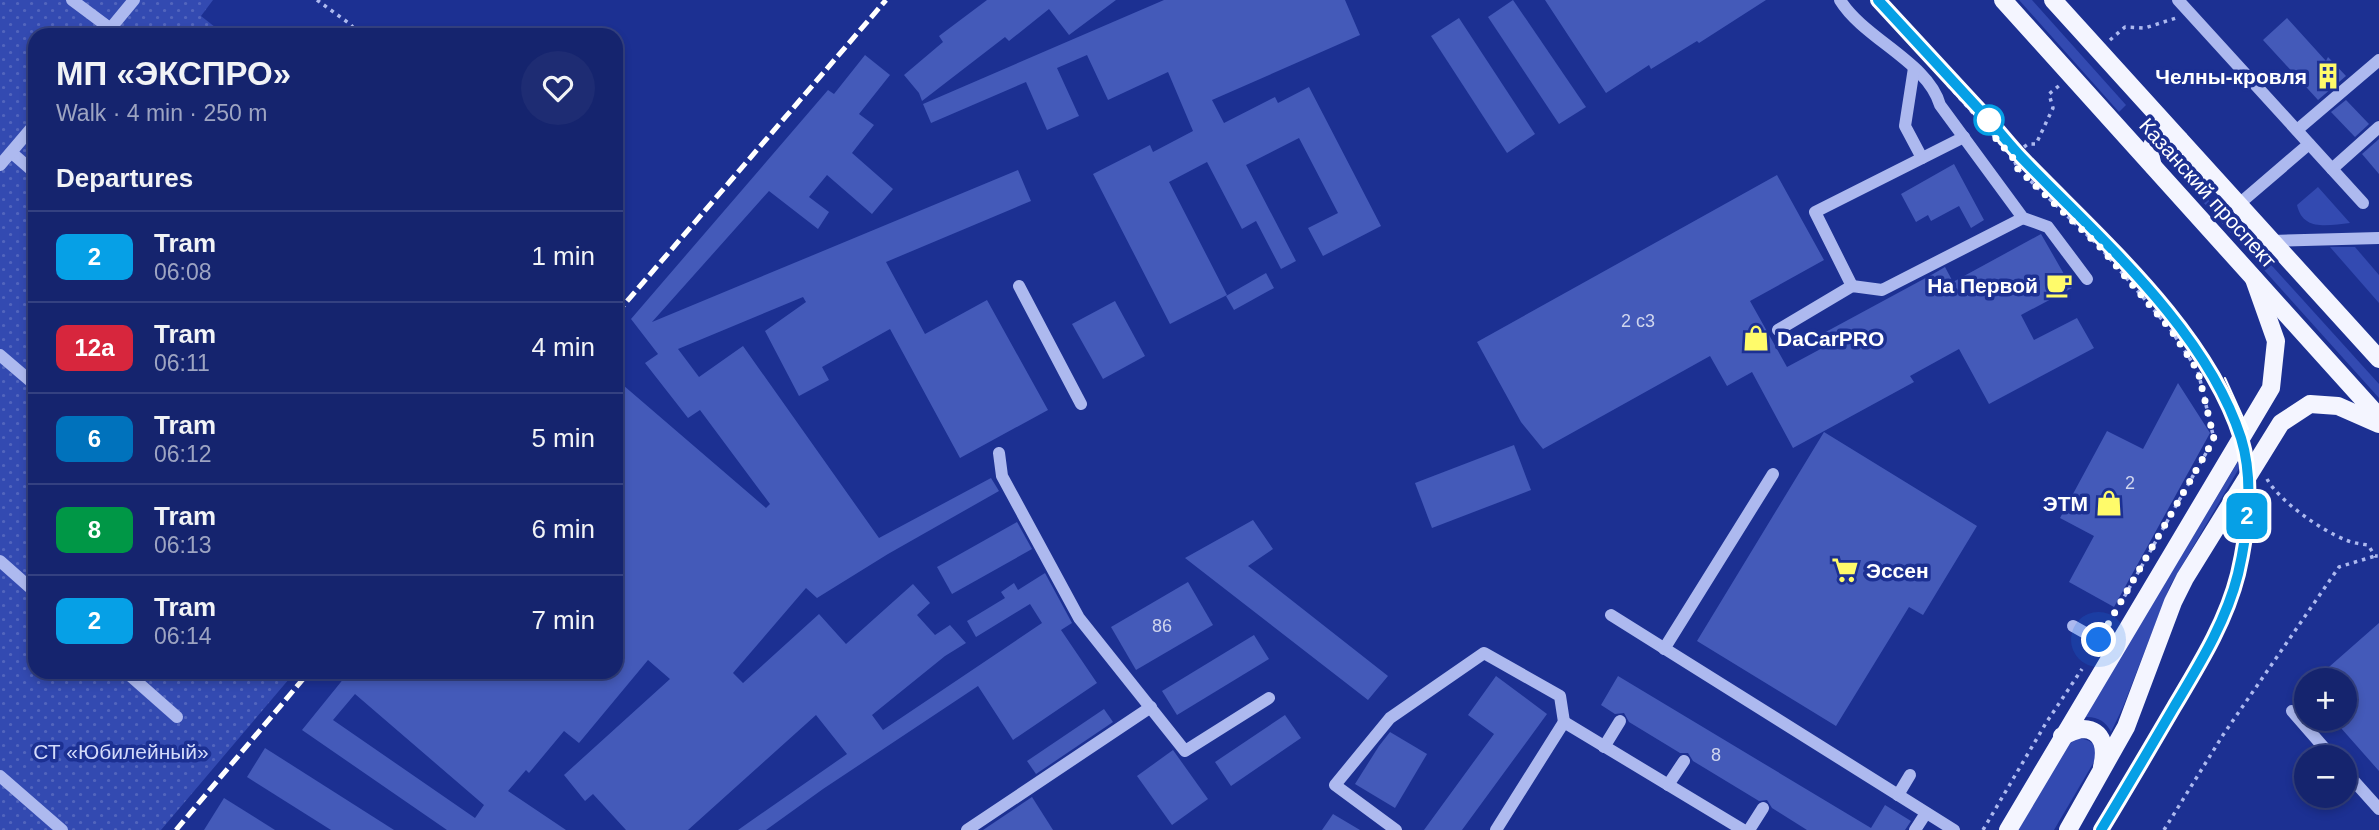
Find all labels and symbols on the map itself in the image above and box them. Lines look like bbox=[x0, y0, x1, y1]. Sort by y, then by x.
building icon: Челны-кровля bbox=[2313, 61, 2343, 91]
place label: Челны-кровля bbox=[2155, 65, 2307, 88]
unlabelled marker bbox=[1974, 105, 2004, 135]
street label: Казанский проспект bbox=[2135, 114, 2281, 273]
cafe icon: На Первой bbox=[2044, 270, 2074, 300]
place label: На Первой bbox=[1927, 274, 2038, 297]
house number: 2 с3 bbox=[1621, 311, 1655, 331]
shop icon: DaCarPRO bbox=[1741, 323, 1771, 353]
place label: DaCarPRO bbox=[1777, 327, 1884, 350]
house number: 2 bbox=[2125, 473, 2135, 493]
shop icon: ЭТМ bbox=[2094, 488, 2124, 518]
place label: ЭТМ bbox=[2043, 492, 2088, 515]
line badge: 2 bbox=[2224, 493, 2270, 539]
supermarket icon: Эссен bbox=[1830, 555, 1860, 585]
place label: Эссен bbox=[1866, 559, 1929, 582]
house number: 86 bbox=[1152, 616, 1172, 636]
your location bbox=[2081, 622, 2116, 657]
park label: СТ «Юбилейный» bbox=[33, 740, 209, 763]
house number: 8 bbox=[1711, 745, 1721, 765]

